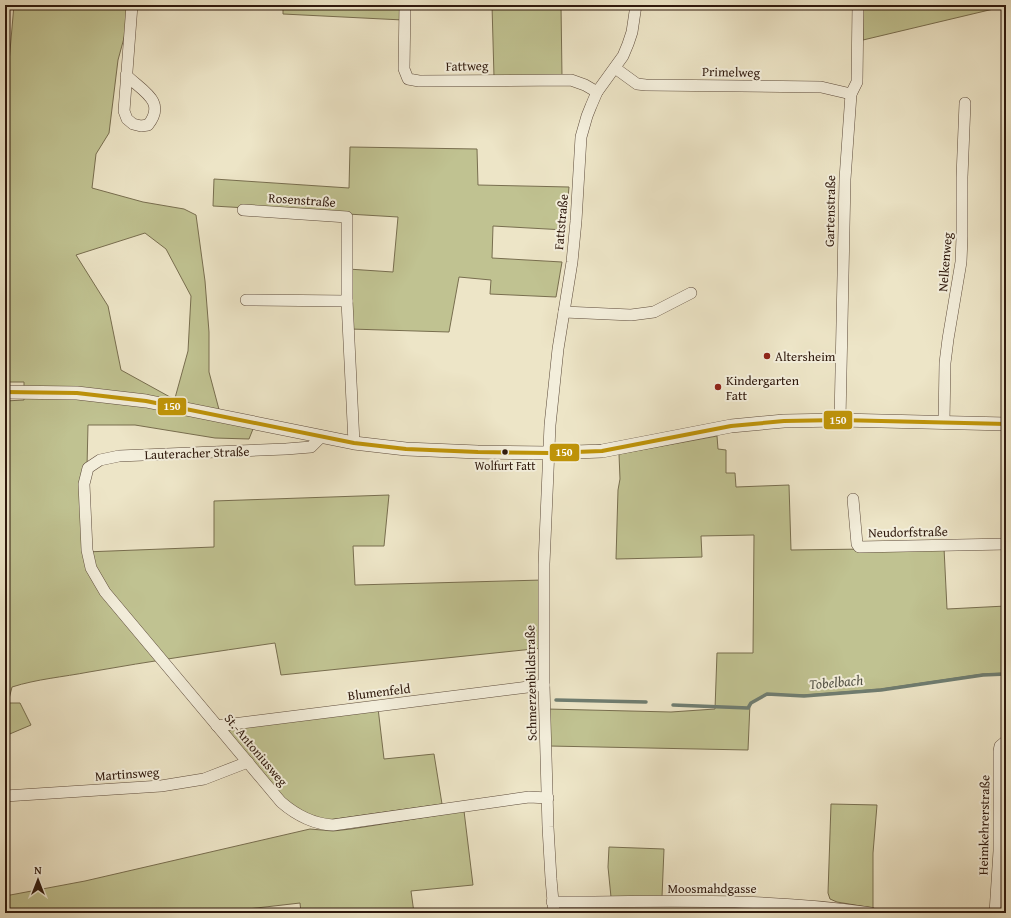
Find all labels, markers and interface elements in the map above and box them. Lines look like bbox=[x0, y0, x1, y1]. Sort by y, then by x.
street label: Fattweg bbox=[445, 56, 489, 76]
street label: Primelweg bbox=[702, 62, 761, 82]
street label: Gartenstraße bbox=[820, 175, 840, 247]
street label: Rosenstraße bbox=[268, 188, 336, 212]
street label: Fattstraße bbox=[549, 193, 573, 251]
street label: Nelkenweg bbox=[933, 231, 957, 292]
place label: Altersheim bbox=[775, 347, 836, 366]
marker: Altersheim bbox=[762, 351, 772, 361]
place label: Kindergarten Fatt bbox=[726, 371, 800, 405]
marker: Kindergarten Fatt bbox=[713, 382, 723, 392]
line badge: 150 bbox=[157, 397, 187, 416]
text: 150 bbox=[163, 398, 181, 414]
line badge: 150 bbox=[823, 410, 853, 430]
text: 150 bbox=[829, 412, 847, 428]
street label: Lauteracher Straße bbox=[144, 442, 250, 464]
line badge: 150 bbox=[549, 443, 580, 462]
text: 150 bbox=[555, 444, 573, 460]
marker: Wolfurt Fatt bbox=[500, 447, 510, 457]
place label: Wolfurt Fatt bbox=[475, 457, 536, 474]
street label: Neudorfstraße bbox=[868, 522, 948, 542]
street label: Schmerzenbildstraße bbox=[520, 625, 542, 741]
water label: Tobelbach bbox=[808, 670, 864, 694]
street label: Blumenfeld bbox=[347, 679, 411, 705]
street label: St.-Antoniusweg bbox=[220, 710, 292, 791]
street label: Martinsweg bbox=[94, 762, 160, 786]
street label: Heimkehrerstraße bbox=[974, 775, 994, 875]
north arrow bbox=[18, 860, 58, 900]
text: N bbox=[34, 862, 42, 878]
street label: Moosmahdgasse bbox=[667, 879, 757, 898]

